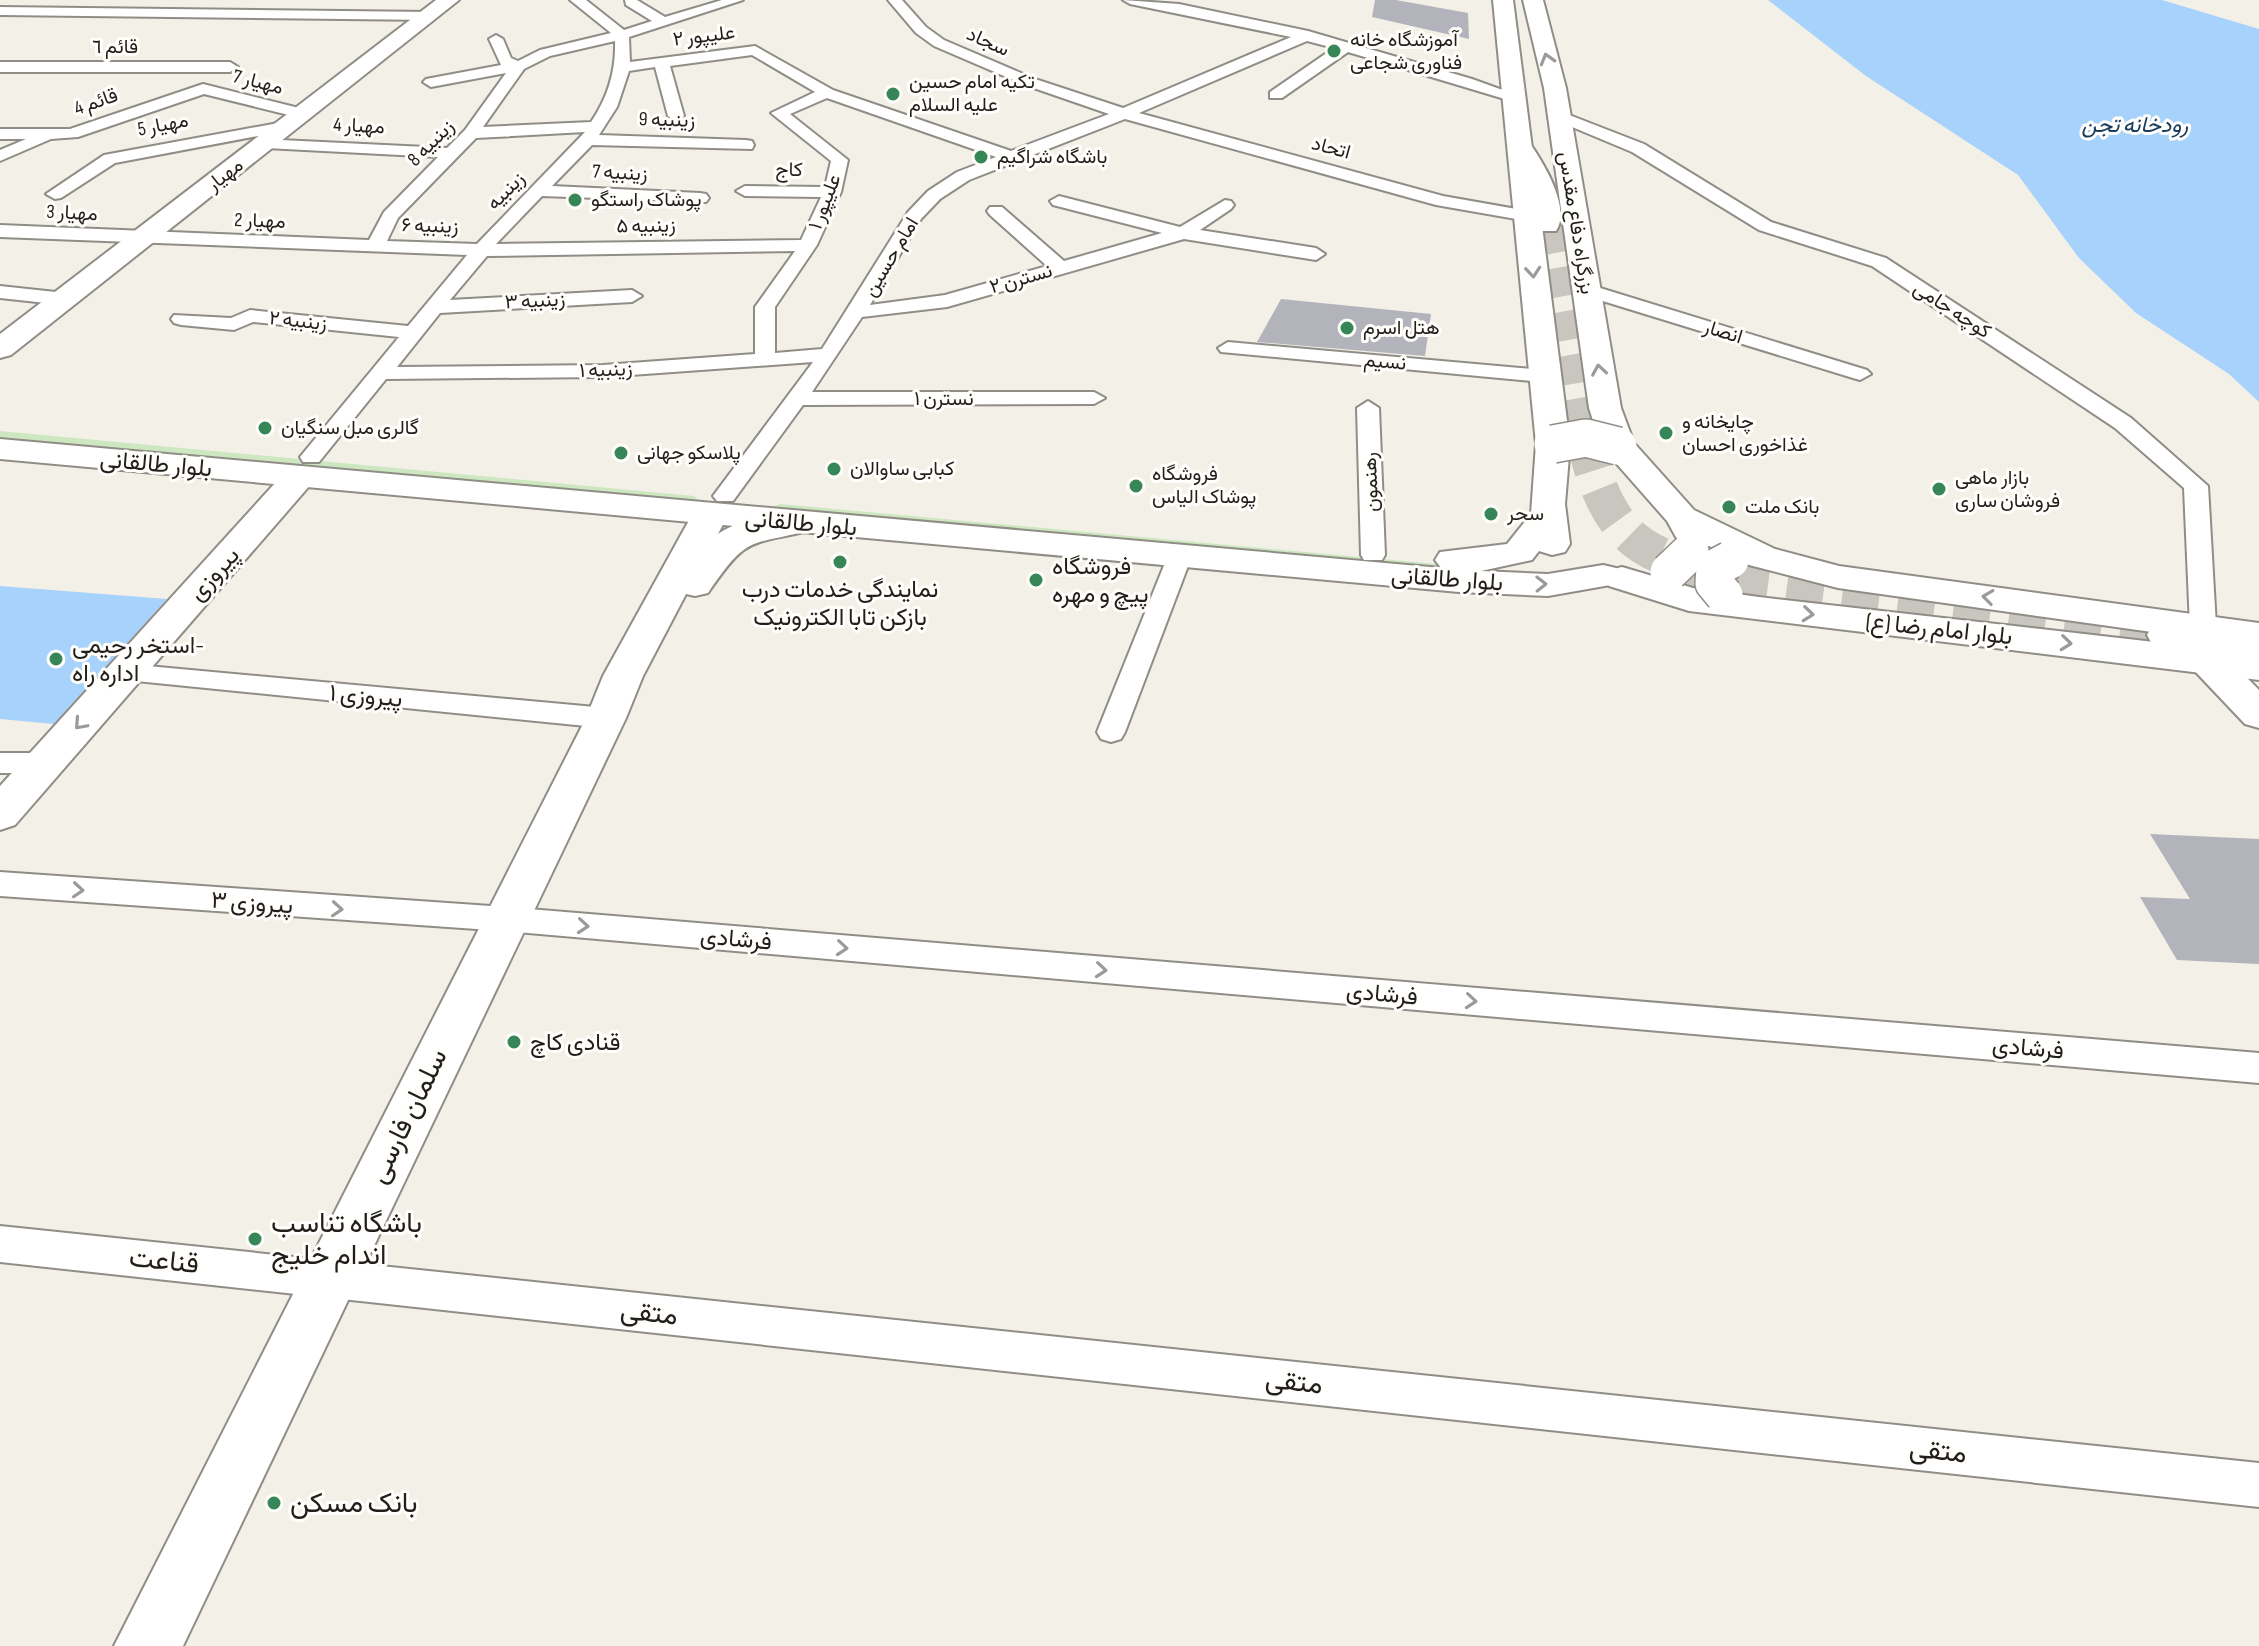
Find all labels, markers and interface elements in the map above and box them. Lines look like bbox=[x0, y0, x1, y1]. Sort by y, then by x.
street label: علیپور ۲ bbox=[672, 20, 737, 53]
street label: سجاد bbox=[963, 22, 1013, 62]
place label: آموزشگاه خانه فناوری شجاعی bbox=[1350, 28, 1462, 75]
street label: قائم ٦ bbox=[92, 35, 138, 59]
marker: آموزشگاه خانه فناوری شجاعی bbox=[1325, 42, 1343, 60]
one-way arrow bbox=[1540, 53, 1556, 67]
street label: مهیار 7 bbox=[230, 64, 286, 100]
place label: تکیه امام حسین علیه السلام bbox=[909, 70, 1035, 117]
street label: قائم 4 bbox=[71, 83, 121, 121]
marker: تکیه امام حسین علیه السلام bbox=[884, 85, 902, 103]
street label: زینبیه 9 bbox=[638, 107, 696, 133]
street label: مهیار 5 bbox=[136, 108, 190, 142]
water label: رودخانه تجن bbox=[2082, 112, 2189, 139]
street label: مهیار 4 bbox=[333, 113, 385, 139]
street label: زینبیه 8 bbox=[403, 115, 459, 171]
street label: اتحاد bbox=[1309, 131, 1353, 165]
place label: باشگاه شراگیم bbox=[997, 145, 1107, 169]
marker: باشگاه شراگیم bbox=[972, 148, 990, 166]
street label: بزرگراه دفاع مقدس bbox=[1552, 150, 1599, 296]
street label: مهیار bbox=[201, 153, 248, 197]
street label: کاج bbox=[775, 158, 803, 183]
street label: زینبیه 7 bbox=[592, 160, 648, 186]
street label: زینبیه bbox=[482, 167, 530, 215]
street label: علیپور ۱ bbox=[803, 171, 847, 234]
place label: پوشاک راستگو bbox=[591, 188, 702, 213]
marker: پوشاک راستگو bbox=[566, 191, 584, 209]
street label: مهیار 3 bbox=[46, 200, 98, 226]
street label: مهیار 2 bbox=[234, 208, 286, 234]
street label: زینبیه ۶ bbox=[401, 213, 459, 239]
street label: زینبیه ۵ bbox=[616, 213, 676, 239]
street label: امام حسین bbox=[858, 213, 924, 301]
street label: نسترن ۲ bbox=[987, 259, 1055, 299]
one-way arrow bbox=[1524, 266, 1541, 279]
street label: کوچه جامی bbox=[1908, 276, 1995, 345]
street label: زینبیه ۳ bbox=[504, 287, 566, 315]
street label: زینبیه ۲ bbox=[268, 306, 328, 336]
street label: انصار bbox=[1700, 314, 1745, 349]
place label: هتل اسرم bbox=[1363, 316, 1440, 340]
marker: هتل اسرم bbox=[1338, 319, 1356, 337]
street label: نسیم bbox=[1363, 348, 1407, 376]
street label: زینبیه ۱ bbox=[579, 357, 633, 383]
one-way arrow bbox=[1591, 364, 1608, 377]
street label: نسترن ۱ bbox=[914, 387, 974, 411]
place label: چایخانه و غذاخوری احسان bbox=[1682, 410, 1808, 457]
place label: گالری مبل سنگیان bbox=[281, 416, 419, 440]
marker: گالری مبل سنگیان bbox=[256, 419, 274, 437]
marker: چایخانه و غذاخوری احسان bbox=[1657, 424, 1675, 442]
place label: پلاسکو جهانی bbox=[637, 441, 741, 466]
marker: پلاسکو جهانی bbox=[612, 444, 630, 462]
street label: بلوار طالقانی bbox=[99, 445, 213, 483]
street label: رهنمون bbox=[1358, 452, 1384, 512]
place label: کبابی ساوالان bbox=[850, 457, 955, 481]
marker: کبابی ساوالان bbox=[825, 460, 843, 478]
place label: فروشگاه پوشاک الیاس bbox=[1152, 462, 1256, 510]
place label: بازار ماهی فروشان ساری bbox=[1955, 466, 2060, 513]
marker: فروشگاه پوشاک الیاس bbox=[1127, 477, 1145, 495]
marker: بازار ماهی فروشان ساری bbox=[1930, 480, 1948, 498]
place label: بانک ملت bbox=[1745, 495, 1819, 519]
marker: بانک ملت bbox=[1720, 498, 1738, 516]
place label: سحر bbox=[1506, 502, 1544, 526]
street label: بلوار طالقانی bbox=[744, 504, 858, 542]
marker: سحر bbox=[1482, 505, 1500, 523]
street label: پیروزی bbox=[182, 541, 246, 608]
place label: فروشگاه پیچ و مهره bbox=[1052, 552, 1148, 611]
marker: نمایندگی خدمات درب بازکن تابا الکترونیک bbox=[831, 553, 849, 571]
street label: بلوار طالقانی bbox=[1390, 561, 1504, 597]
marker: فروشگاه پیچ و مهره bbox=[1027, 571, 1045, 589]
place label: نمایندگی خدمات درب بازکن تابا الکترونیک bbox=[742, 575, 938, 632]
one-way arrow bbox=[1535, 575, 1548, 593]
one-way arrow bbox=[1981, 589, 1995, 606]
one-way arrow bbox=[1802, 605, 1815, 622]
street label: بلوار امام رضا (ع) bbox=[1864, 607, 2014, 652]
place label: استخر رحیمی- اداره راه bbox=[72, 631, 204, 688]
one-way arrow bbox=[2060, 634, 2073, 651]
marker: استخر رحیمی- اداره راه bbox=[47, 650, 65, 668]
street label: پیروزی ١ bbox=[328, 678, 404, 715]
one-way arrow bbox=[75, 715, 90, 730]
one-way arrow bbox=[72, 881, 85, 898]
street label: پیروزی ٣ bbox=[210, 886, 294, 921]
one-way arrow bbox=[331, 900, 344, 917]
one-way arrow bbox=[577, 917, 590, 934]
street label: فرشادی bbox=[699, 921, 773, 957]
one-way arrow bbox=[836, 939, 849, 956]
one-way arrow bbox=[1095, 961, 1108, 978]
street label: فرشادی bbox=[1345, 976, 1419, 1012]
one-way arrow bbox=[1465, 992, 1478, 1009]
place label: قنادی کاچ bbox=[530, 1028, 621, 1058]
street label: فرشادی bbox=[1991, 1030, 2065, 1066]
marker: قنادی کاچ bbox=[505, 1033, 523, 1051]
street label: سلمان فارسی bbox=[361, 1043, 455, 1189]
place label: باشگاه تناسب اندام خلیج bbox=[271, 1207, 422, 1274]
marker: باشگاه تناسب اندام خلیج bbox=[246, 1230, 264, 1248]
street label: قناعت bbox=[127, 1241, 201, 1281]
street label: متقی bbox=[619, 1294, 679, 1332]
street label: متقی bbox=[1264, 1363, 1324, 1401]
street label: متقی bbox=[1908, 1432, 1968, 1470]
place label: بانک مسکن bbox=[290, 1487, 417, 1520]
marker: بانک مسکن bbox=[265, 1494, 283, 1512]

